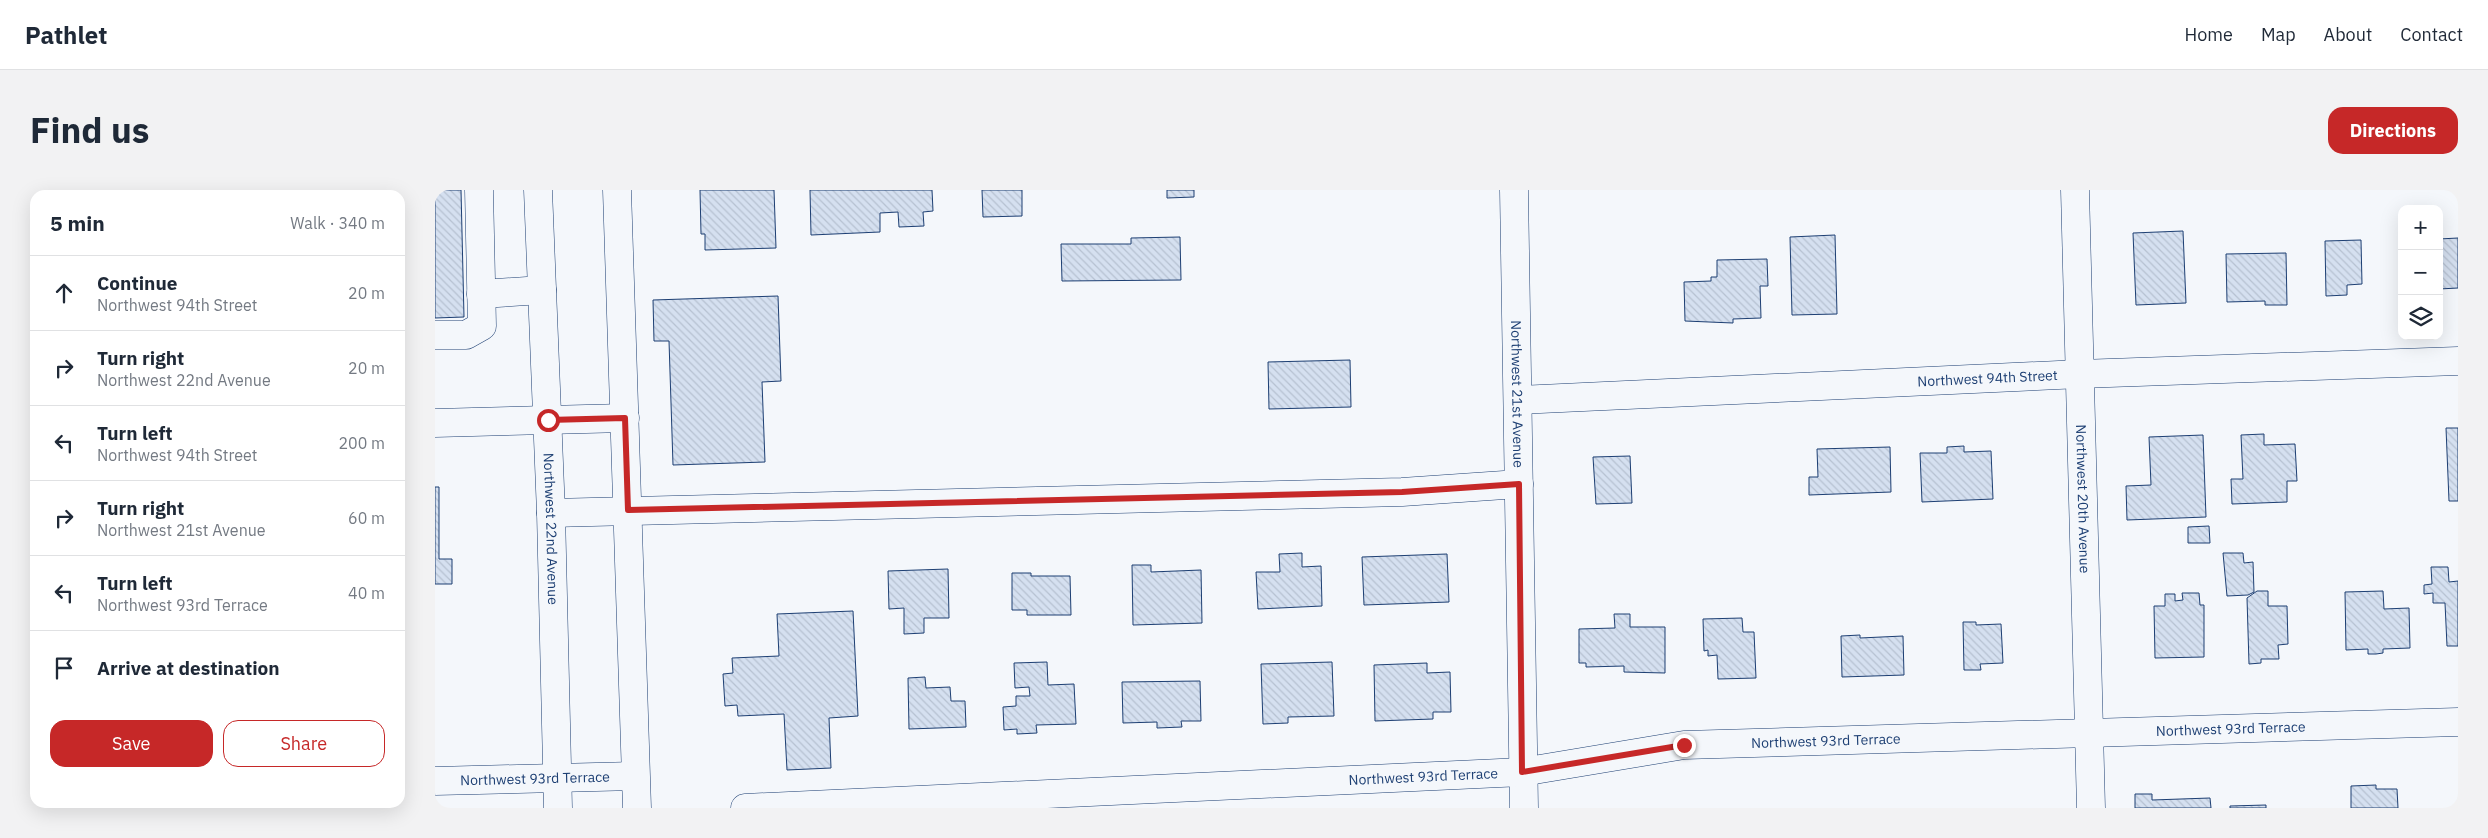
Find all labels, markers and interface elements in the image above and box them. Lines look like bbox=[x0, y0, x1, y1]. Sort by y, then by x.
text: Pathlet bbox=[25, 19, 107, 51]
text: Home bbox=[2185, 23, 2233, 46]
text: Map bbox=[2261, 23, 2296, 46]
text: About bbox=[2324, 23, 2372, 46]
text: Contact bbox=[2400, 23, 2463, 46]
text: Find us bbox=[30, 107, 149, 153]
button: Directions bbox=[2328, 107, 2458, 154]
map controls bbox=[2398, 205, 2443, 340]
button: + bbox=[2398, 205, 2443, 250]
text: 5 min bbox=[50, 209, 105, 237]
text: Walk · 340 m bbox=[290, 213, 385, 233]
button: − bbox=[2398, 250, 2443, 295]
text: Continue bbox=[97, 271, 177, 295]
icon: ahead bbox=[50, 279, 78, 307]
text: 20 m bbox=[348, 283, 385, 303]
text: Northwest 94th Street bbox=[97, 295, 257, 315]
button: layers bbox=[2398, 295, 2443, 340]
street label: Northwest 21st Avenue bbox=[1507, 320, 1527, 468]
text: Turn right bbox=[97, 346, 184, 370]
icon: right bbox=[50, 354, 78, 382]
text: 20 m bbox=[348, 358, 385, 378]
street label: Northwest 94th Street bbox=[1917, 366, 2058, 391]
text: Northwest 22nd Avenue bbox=[97, 370, 271, 390]
route start bbox=[537, 409, 560, 432]
text: Turn left bbox=[97, 421, 173, 445]
street label: Northwest 20th Avenue bbox=[2072, 424, 2094, 574]
icon: left bbox=[50, 429, 78, 457]
text: 200 m bbox=[338, 433, 385, 453]
text: Northwest 94th Street bbox=[97, 445, 257, 465]
street label: Northwest 22nd Avenue bbox=[540, 452, 562, 605]
text: Turn right bbox=[97, 496, 184, 520]
icon: right bbox=[50, 504, 78, 532]
text: 60 m bbox=[348, 508, 385, 528]
text: Northwest 21st Avenue bbox=[97, 520, 266, 540]
text: Turn left bbox=[97, 571, 173, 595]
icon: left bbox=[50, 579, 78, 607]
text: 40 m bbox=[348, 583, 385, 603]
text: Northwest 93rd Terrace bbox=[97, 595, 268, 615]
icon: arrive bbox=[50, 654, 78, 682]
text: Arrive at destination bbox=[97, 656, 280, 680]
street label: Northwest 93rd Terrace bbox=[2156, 718, 2306, 740]
button: Save bbox=[50, 720, 213, 767]
button: Share bbox=[223, 720, 385, 767]
street label: Northwest 93rd Terrace bbox=[1751, 730, 1901, 752]
route end bbox=[1673, 734, 1696, 757]
street label: Northwest 93rd Terrace bbox=[1348, 764, 1499, 789]
street label: Northwest 93rd Terrace bbox=[460, 768, 610, 789]

